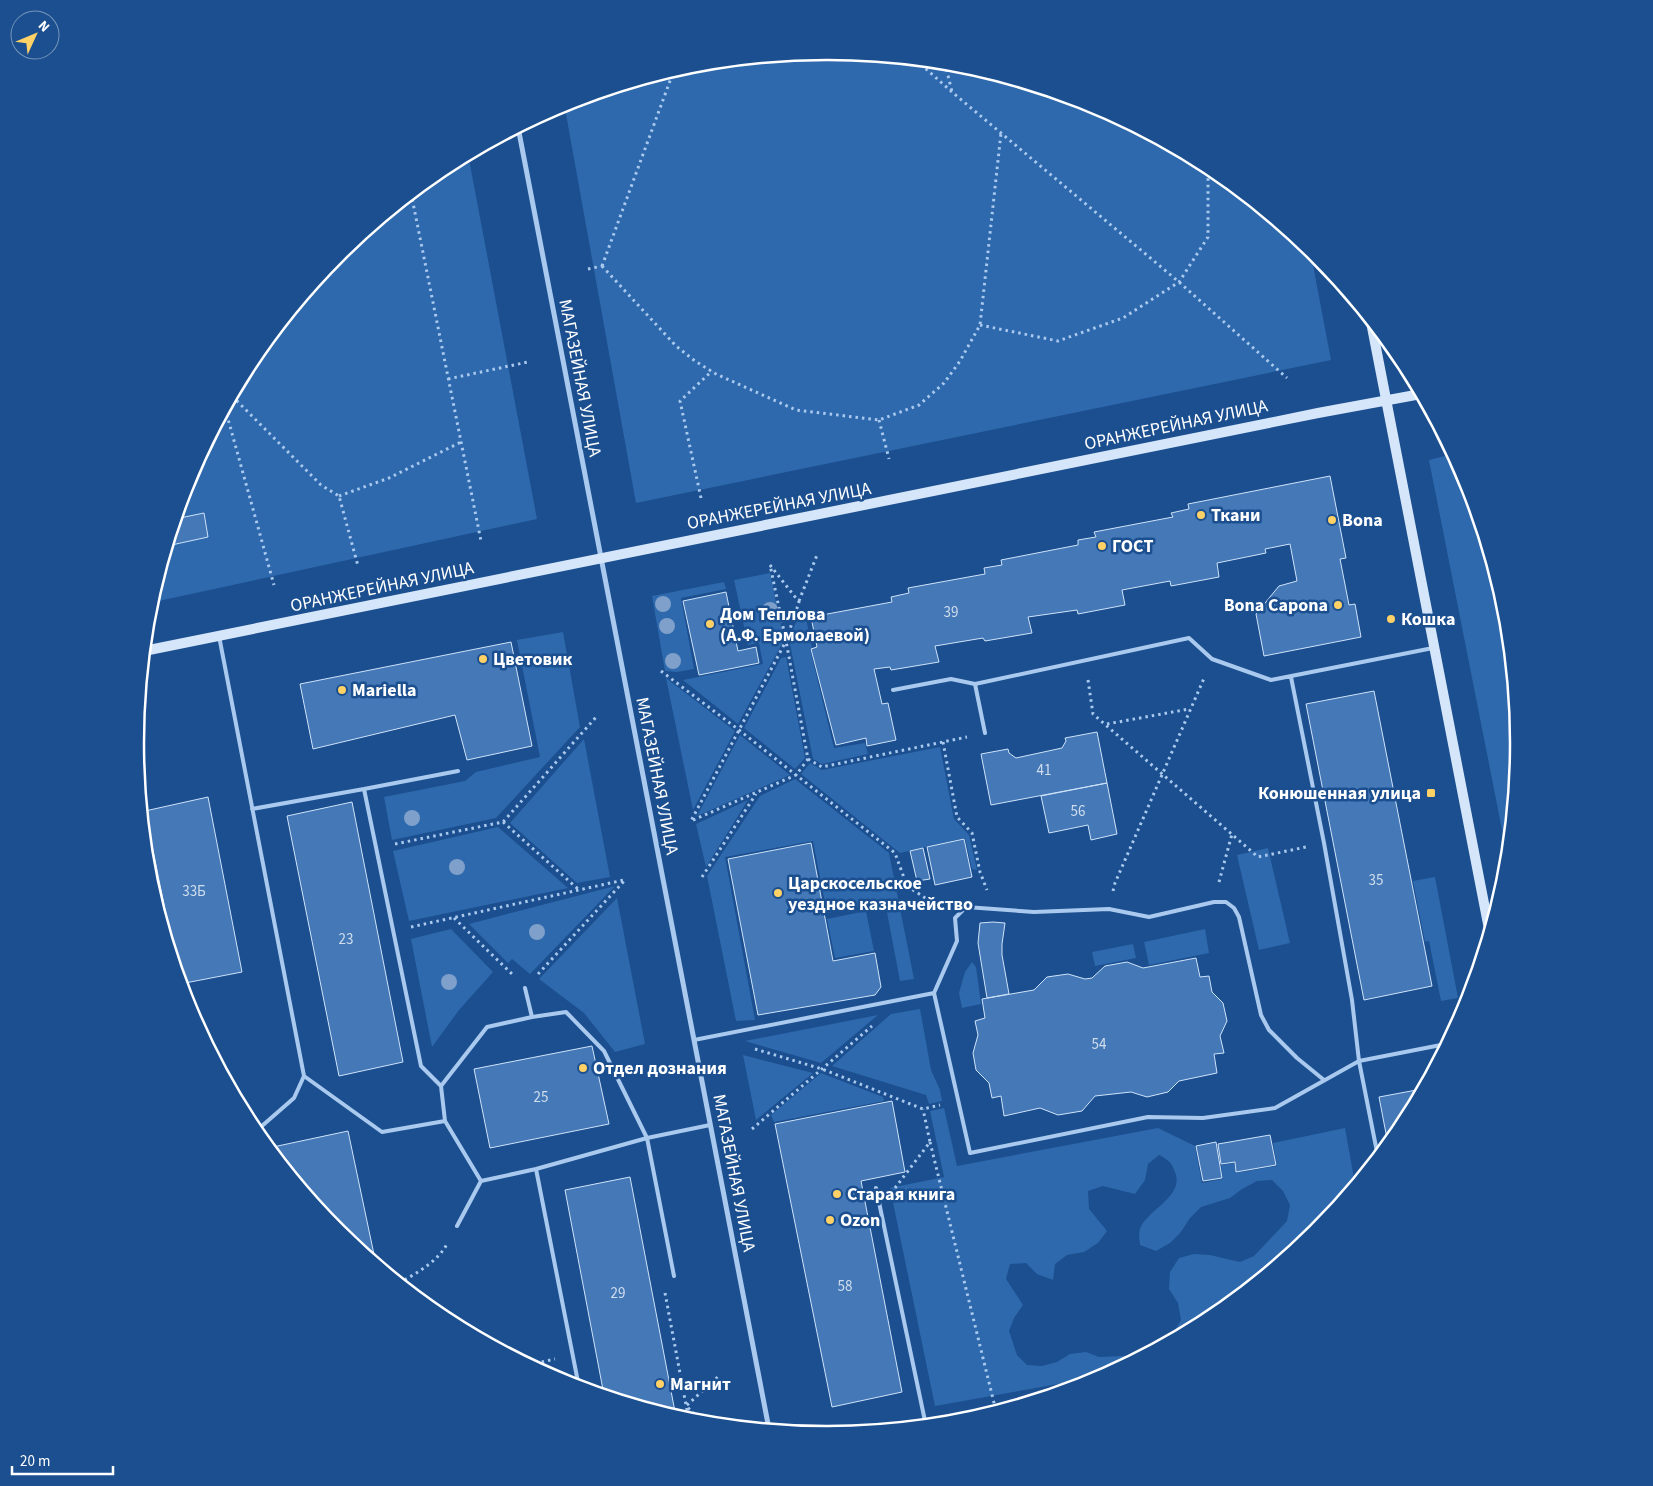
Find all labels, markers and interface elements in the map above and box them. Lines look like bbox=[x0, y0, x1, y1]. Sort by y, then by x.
north arrow bbox=[10, 10, 60, 60]
text: N bbox=[33, 16, 54, 37]
street label: МАГАЗЕЙНАЯ УЛИЦА bbox=[552, 297, 608, 459]
street label: ОРАНЖЕРЕЙНАЯ УЛИЦА bbox=[1082, 393, 1270, 457]
street label: ОРАНЖЕРЕЙНАЯ УЛИЦА bbox=[685, 476, 873, 536]
place label: Ткани bbox=[1211, 503, 1260, 528]
place label: Bona bbox=[1342, 508, 1383, 533]
marker: Ткани bbox=[1195, 509, 1207, 521]
marker: Bona bbox=[1326, 514, 1338, 526]
place label: ГОСТ bbox=[1112, 534, 1153, 559]
marker: ГОСТ bbox=[1096, 540, 1108, 552]
street label: ОРАНЖЕРЕЙНАЯ УЛИЦА bbox=[288, 555, 476, 619]
place label: Bona Capona bbox=[1224, 593, 1328, 618]
marker: Bona Capona bbox=[1332, 599, 1344, 611]
place label: Дом Теплова (А.Ф. Ермолаевой) bbox=[720, 602, 870, 648]
house number: 39 bbox=[944, 602, 958, 623]
place label: Кошка bbox=[1401, 607, 1455, 632]
marker: Кошка bbox=[1385, 613, 1397, 625]
marker: Дом Теплова (А.Ф. Ермолаевой) bbox=[704, 618, 716, 630]
place label: Цветовик bbox=[493, 647, 573, 672]
marker: Цветовик bbox=[477, 653, 489, 665]
place label: Mariella bbox=[352, 678, 416, 703]
marker: Mariella bbox=[336, 684, 348, 696]
street label: МАГАЗЕЙНАЯ УЛИЦА bbox=[629, 695, 685, 857]
house number: 41 bbox=[1037, 760, 1051, 781]
place label: Конюшенная улица bbox=[1258, 781, 1421, 806]
marker: Конюшенная улица bbox=[1425, 787, 1437, 799]
house number: 56 bbox=[1071, 801, 1085, 822]
house number: 35 bbox=[1369, 870, 1383, 891]
place label: Царскосельское уездное казначейство bbox=[788, 871, 973, 917]
house number: 33Б bbox=[182, 881, 206, 902]
marker: Царскосельское уездное казначейство bbox=[772, 887, 784, 899]
house number: 23 bbox=[339, 929, 353, 950]
house number: 54 bbox=[1092, 1034, 1107, 1055]
place label: Отдел дознания bbox=[593, 1056, 727, 1081]
marker: Отдел дознания bbox=[577, 1062, 589, 1074]
house number: 25 bbox=[534, 1087, 548, 1108]
street label: МАГАЗЕЙНАЯ УЛИЦА bbox=[706, 1092, 762, 1254]
place label: Старая книга bbox=[847, 1182, 955, 1207]
marker: Старая книга bbox=[831, 1188, 843, 1200]
place label: Ozon bbox=[840, 1208, 880, 1233]
marker: Ozon bbox=[824, 1214, 836, 1226]
house number: 58 bbox=[838, 1276, 852, 1297]
house number: 29 bbox=[611, 1283, 625, 1304]
place label: Магнит bbox=[670, 1372, 731, 1397]
marker: Магнит bbox=[654, 1378, 666, 1390]
scale bar bbox=[12, 1444, 114, 1476]
text: 20 m bbox=[20, 1451, 50, 1472]

